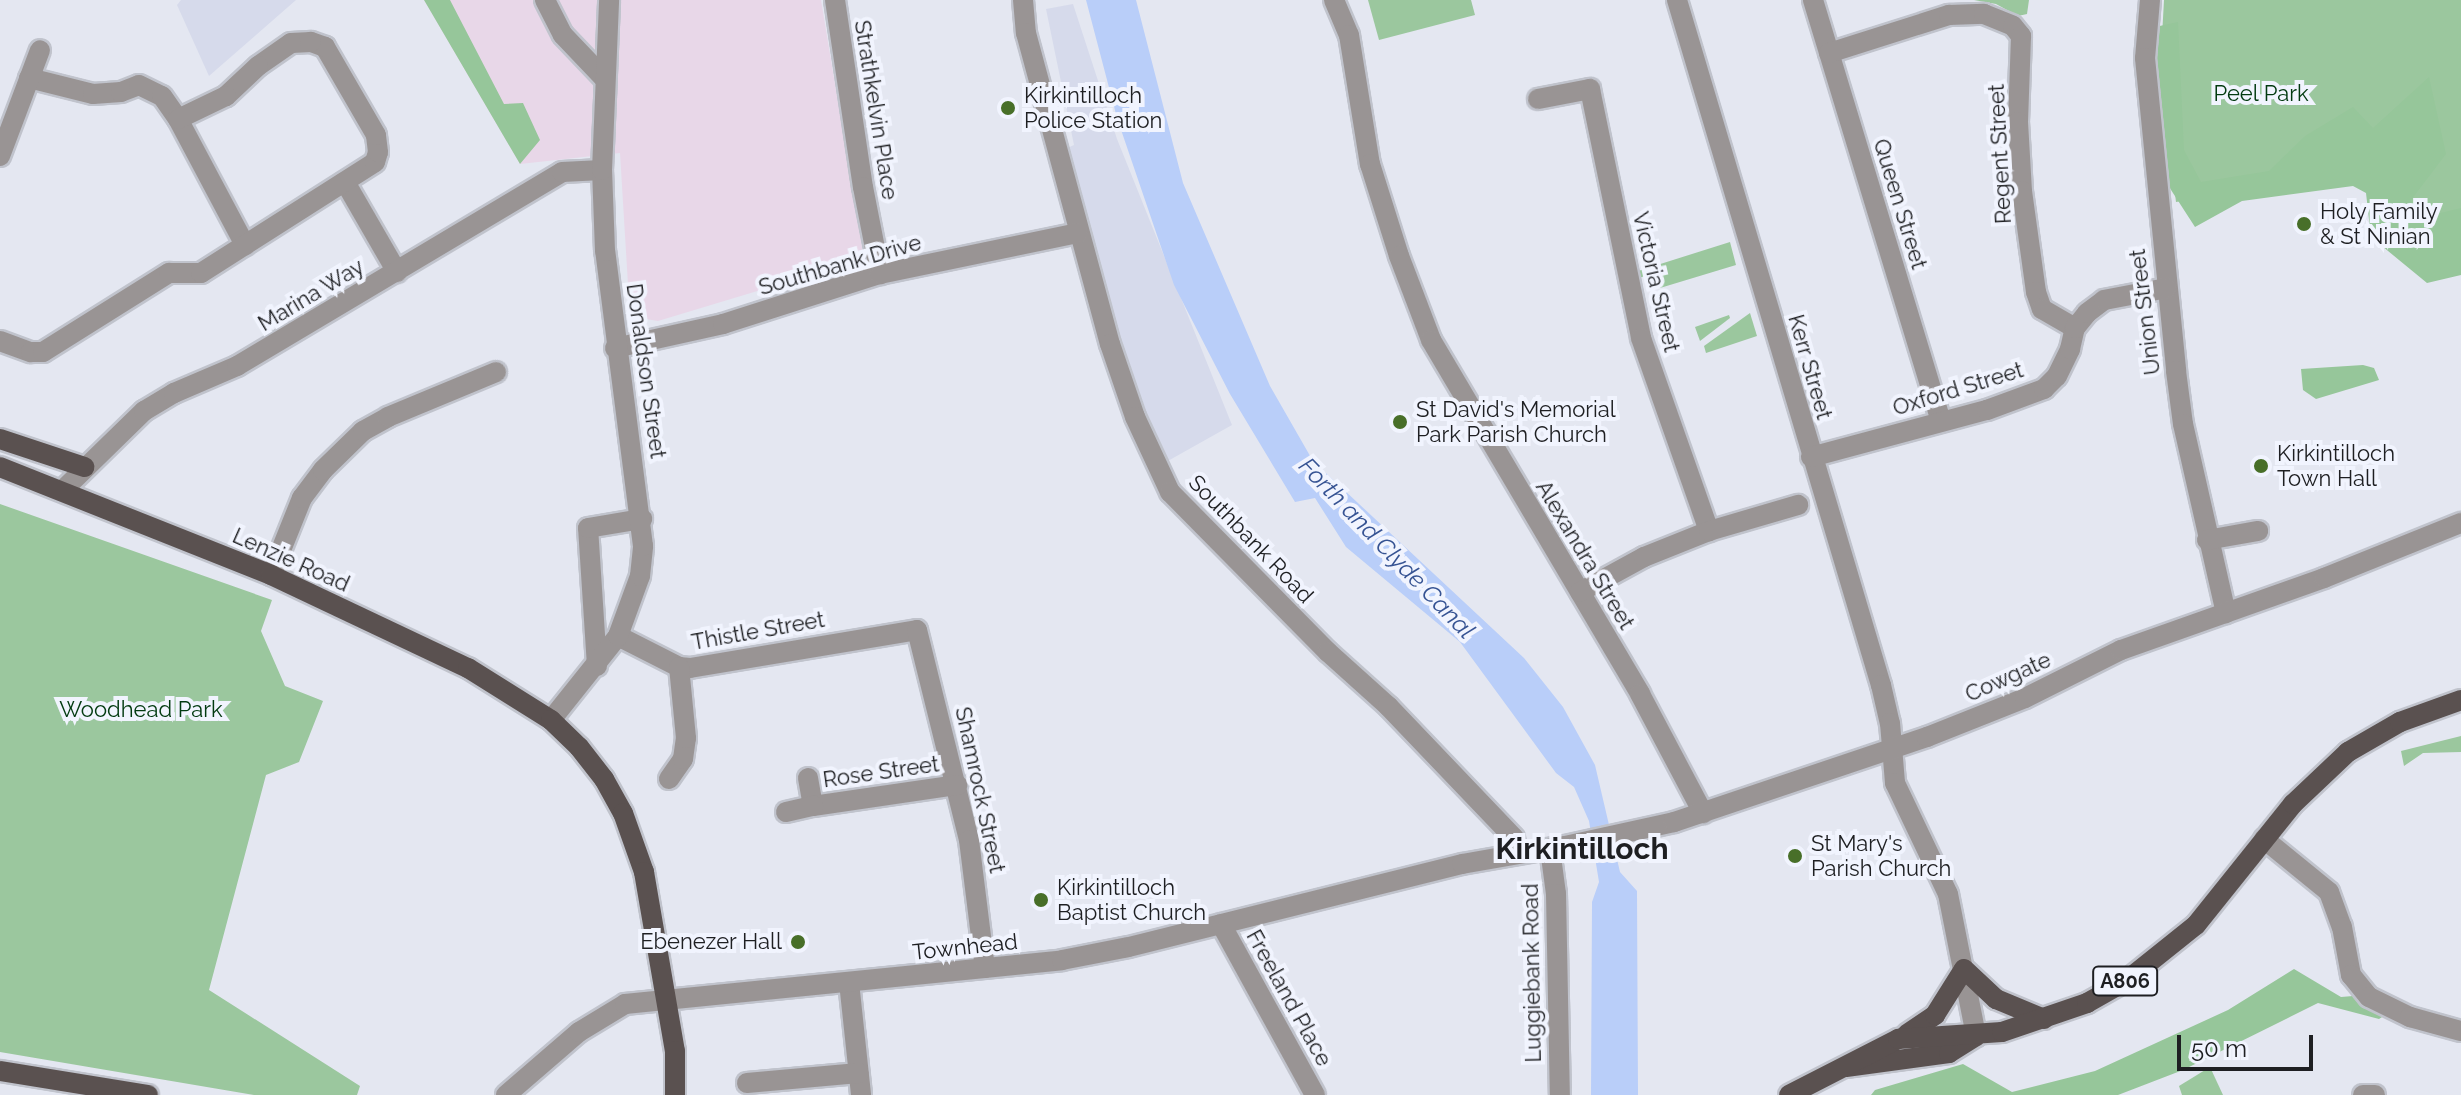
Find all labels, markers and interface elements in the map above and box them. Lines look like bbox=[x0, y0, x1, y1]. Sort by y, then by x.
street label: Strathkelvin Place bbox=[849, 18, 903, 202]
park label: Peel Park bbox=[2213, 81, 2309, 107]
place label: Kirkintilloch Police Station bbox=[1024, 82, 1162, 134]
street label: Regent Street bbox=[1983, 83, 2017, 225]
marker: Kirkintilloch Police Station bbox=[999, 99, 1017, 117]
street label: Queen Street bbox=[1868, 136, 1932, 272]
place label: Holy Family & St Ninian bbox=[2320, 198, 2438, 250]
street label: Victoria Street bbox=[1627, 209, 1685, 355]
marker: Holy Family & St Ninian bbox=[2295, 215, 2313, 233]
street label: Southbank Drive bbox=[756, 229, 924, 301]
street label: Union Street bbox=[2124, 248, 2166, 376]
street label: Marina Way bbox=[253, 253, 369, 337]
street label: Donaldson Street bbox=[621, 282, 671, 460]
street label: Kerr Street bbox=[1782, 311, 1838, 423]
street label: Oxford Street bbox=[1890, 357, 2026, 421]
place label: St David's Memorial Park Parish Church bbox=[1416, 396, 1616, 448]
marker: St David's Memorial Park Parish Church bbox=[1391, 413, 1409, 431]
place label: Kirkintilloch Town Hall bbox=[2277, 440, 2395, 492]
water label: Forth and Clyde Canal bbox=[1293, 451, 1481, 645]
marker: Kirkintilloch Town Hall bbox=[2252, 457, 2270, 475]
street label: Southbank Road bbox=[1183, 469, 1319, 609]
street label: Alexandra Street bbox=[1530, 476, 1640, 634]
street label: Lenzie Road bbox=[228, 522, 354, 598]
street label: Thistle Street bbox=[689, 606, 827, 656]
street label: Cowgate bbox=[1961, 646, 2055, 708]
park label: Woodhead Park bbox=[59, 697, 223, 723]
street label: Shamrock Street bbox=[950, 705, 1010, 875]
street label: Rose Street bbox=[821, 751, 941, 793]
place label: St Mary's Parish Church bbox=[1811, 830, 1951, 882]
district label: Kirkintilloch bbox=[1495, 831, 1669, 867]
marker: St Mary's Parish Church bbox=[1786, 847, 1804, 865]
place label: Kirkintilloch Baptist Church bbox=[1057, 874, 1206, 926]
street label: Luggiebank Road bbox=[1517, 883, 1547, 1063]
marker: Kirkintilloch Baptist Church bbox=[1032, 891, 1050, 909]
street label: Freeland Place bbox=[1241, 925, 1337, 1071]
street label: Townhead bbox=[911, 928, 1019, 966]
place label: Ebenezer Hall bbox=[640, 929, 782, 955]
marker: Ebenezer Hall bbox=[789, 933, 807, 951]
road number: A806 bbox=[2091, 965, 2159, 997]
scale bar bbox=[2181, 1019, 2317, 1069]
text: 50 m bbox=[2191, 1034, 2247, 1063]

